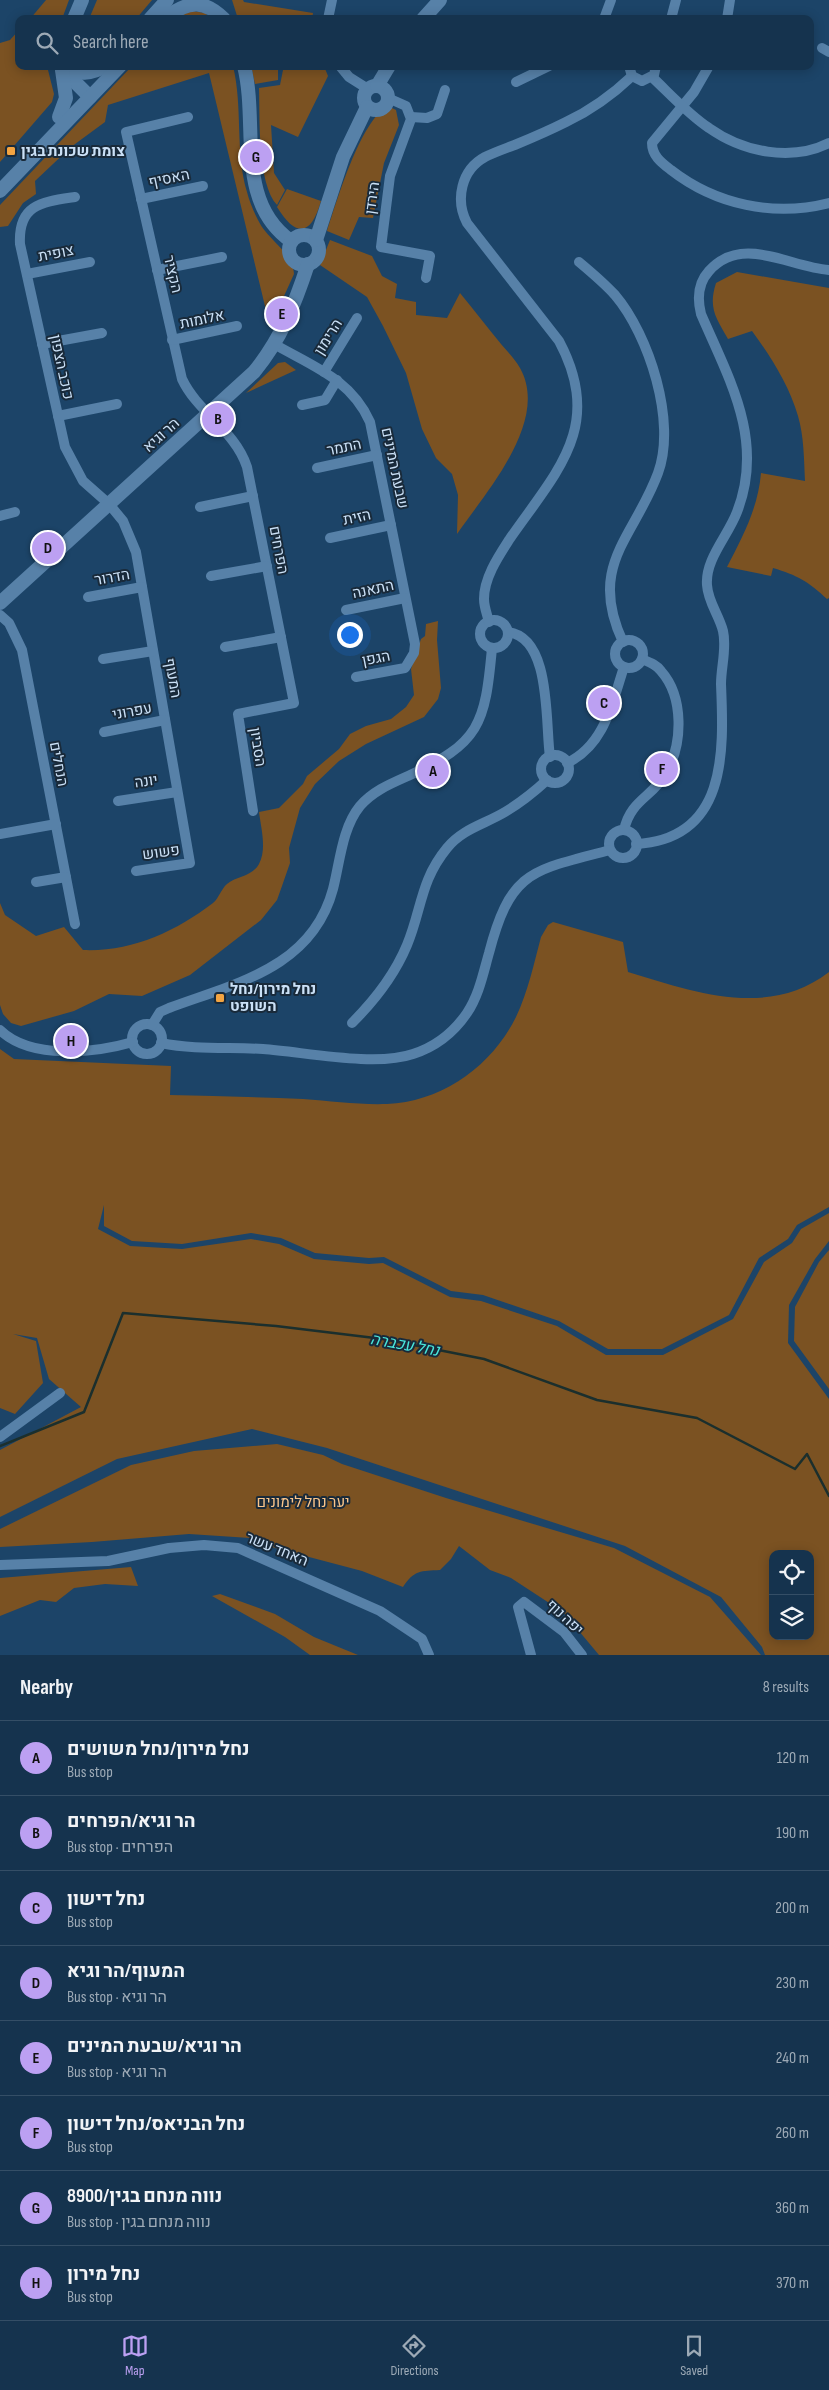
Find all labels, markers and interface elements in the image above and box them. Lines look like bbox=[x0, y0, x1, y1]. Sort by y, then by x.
search box bbox=[15, 15, 814, 70]
icon: search bbox=[33, 29, 61, 57]
text: Search here bbox=[73, 31, 149, 54]
pin: G bbox=[240, 138, 272, 176]
place label: צומת שכונת בגין bbox=[21, 142, 125, 161]
marker: צומת שכונת בגין bbox=[5, 145, 17, 157]
street label: האסיף bbox=[147, 165, 191, 192]
street label: הירדן bbox=[361, 180, 384, 216]
street label: צופית bbox=[37, 241, 76, 266]
street label: הקציר bbox=[159, 253, 186, 295]
pin: E bbox=[266, 295, 298, 333]
street label: אלומות bbox=[178, 306, 226, 333]
street label: הרימון bbox=[310, 316, 347, 359]
street label: כוכב הצפון bbox=[45, 333, 78, 401]
pin: B bbox=[202, 400, 234, 438]
street label: הר וגיא bbox=[139, 414, 184, 457]
street label: שבעת המינים bbox=[377, 426, 412, 510]
street label: התמר bbox=[325, 435, 363, 460]
street label: הזית bbox=[341, 505, 373, 530]
street label: הפרחים bbox=[265, 524, 292, 576]
pin: D bbox=[32, 529, 64, 567]
street label: הדרור bbox=[93, 565, 131, 590]
street label: התאנה bbox=[351, 576, 396, 603]
your location bbox=[337, 622, 363, 648]
street label: הגפן bbox=[360, 646, 392, 671]
street label: המעוף bbox=[160, 657, 185, 700]
pin: C bbox=[588, 684, 620, 722]
street label: עפרוני bbox=[111, 699, 153, 724]
street label: הסביון bbox=[245, 726, 270, 768]
street label: הנחלים bbox=[45, 740, 72, 788]
pin: F bbox=[646, 750, 678, 788]
pin: A bbox=[417, 752, 449, 790]
street label: יונה bbox=[133, 770, 159, 793]
street label: פשוש bbox=[141, 840, 181, 865]
place label: נחל מירון/נחל השופט bbox=[230, 980, 316, 1016]
marker: נחל מירון/נחל השופט bbox=[214, 992, 226, 1004]
pin: H bbox=[55, 1022, 87, 1060]
water label: נחל עכברה bbox=[369, 1330, 442, 1361]
park label: יער נחל לימונים bbox=[256, 1493, 350, 1512]
street label: האחד עשר bbox=[243, 1528, 311, 1571]
map controls bbox=[769, 1550, 814, 1640]
button: locate bbox=[769, 1550, 814, 1595]
street label: יפה נוף bbox=[542, 1595, 587, 1639]
button: layers bbox=[769, 1595, 814, 1640]
text: Nearby bbox=[20, 1675, 73, 1700]
text: 8 results bbox=[763, 1678, 809, 1697]
text: נחל מירון/נחל משושים bbox=[67, 1738, 250, 1761]
text: A bbox=[32, 1749, 40, 1768]
text: 120 m bbox=[777, 1749, 809, 1768]
text: Bus stop bbox=[67, 1763, 113, 1782]
text: הר וגיא/הפרחים bbox=[67, 1810, 196, 1833]
text: B bbox=[32, 1824, 40, 1843]
text: 190 m bbox=[776, 1824, 809, 1843]
text: Bus stop · הפרחים bbox=[67, 1838, 173, 1857]
text: נחל דישון bbox=[67, 1888, 145, 1911]
text: C bbox=[32, 1899, 40, 1918]
text: 200 m bbox=[775, 1899, 809, 1918]
text: Bus stop bbox=[67, 1913, 113, 1932]
text: המעוף/הר וגיא bbox=[67, 1960, 185, 1983]
text: D bbox=[32, 1974, 40, 1993]
text: 230 m bbox=[776, 1974, 809, 1993]
text: Bus stop · הר וגיא bbox=[67, 1988, 167, 2007]
text: הר וגיא/שבעת המינים bbox=[67, 2035, 242, 2058]
text: E bbox=[33, 2049, 39, 2068]
text: 240 m bbox=[776, 2049, 809, 2068]
text: Bus stop · הר וגיא bbox=[67, 2063, 167, 2082]
text: נחל הבניאס/נחל דישון bbox=[67, 2113, 245, 2136]
text: F bbox=[33, 2124, 39, 2143]
text: 260 m bbox=[775, 2124, 809, 2143]
text: Bus stop bbox=[67, 2138, 113, 2157]
text: נווה מנחם בגין/8900 bbox=[67, 2185, 222, 2208]
text: G bbox=[32, 2199, 40, 2218]
text: 360 m bbox=[775, 2199, 809, 2218]
text: Bus stop · נווה מנחם בגין bbox=[67, 2213, 211, 2232]
text: נחל מירון bbox=[67, 2263, 140, 2286]
text: H bbox=[32, 2274, 40, 2293]
text: 370 m bbox=[776, 2274, 809, 2293]
text: Bus stop bbox=[67, 2288, 113, 2307]
tab: Map bbox=[121, 2332, 149, 2379]
tab: Directions bbox=[390, 2332, 439, 2379]
tab: Saved bbox=[680, 2332, 708, 2379]

